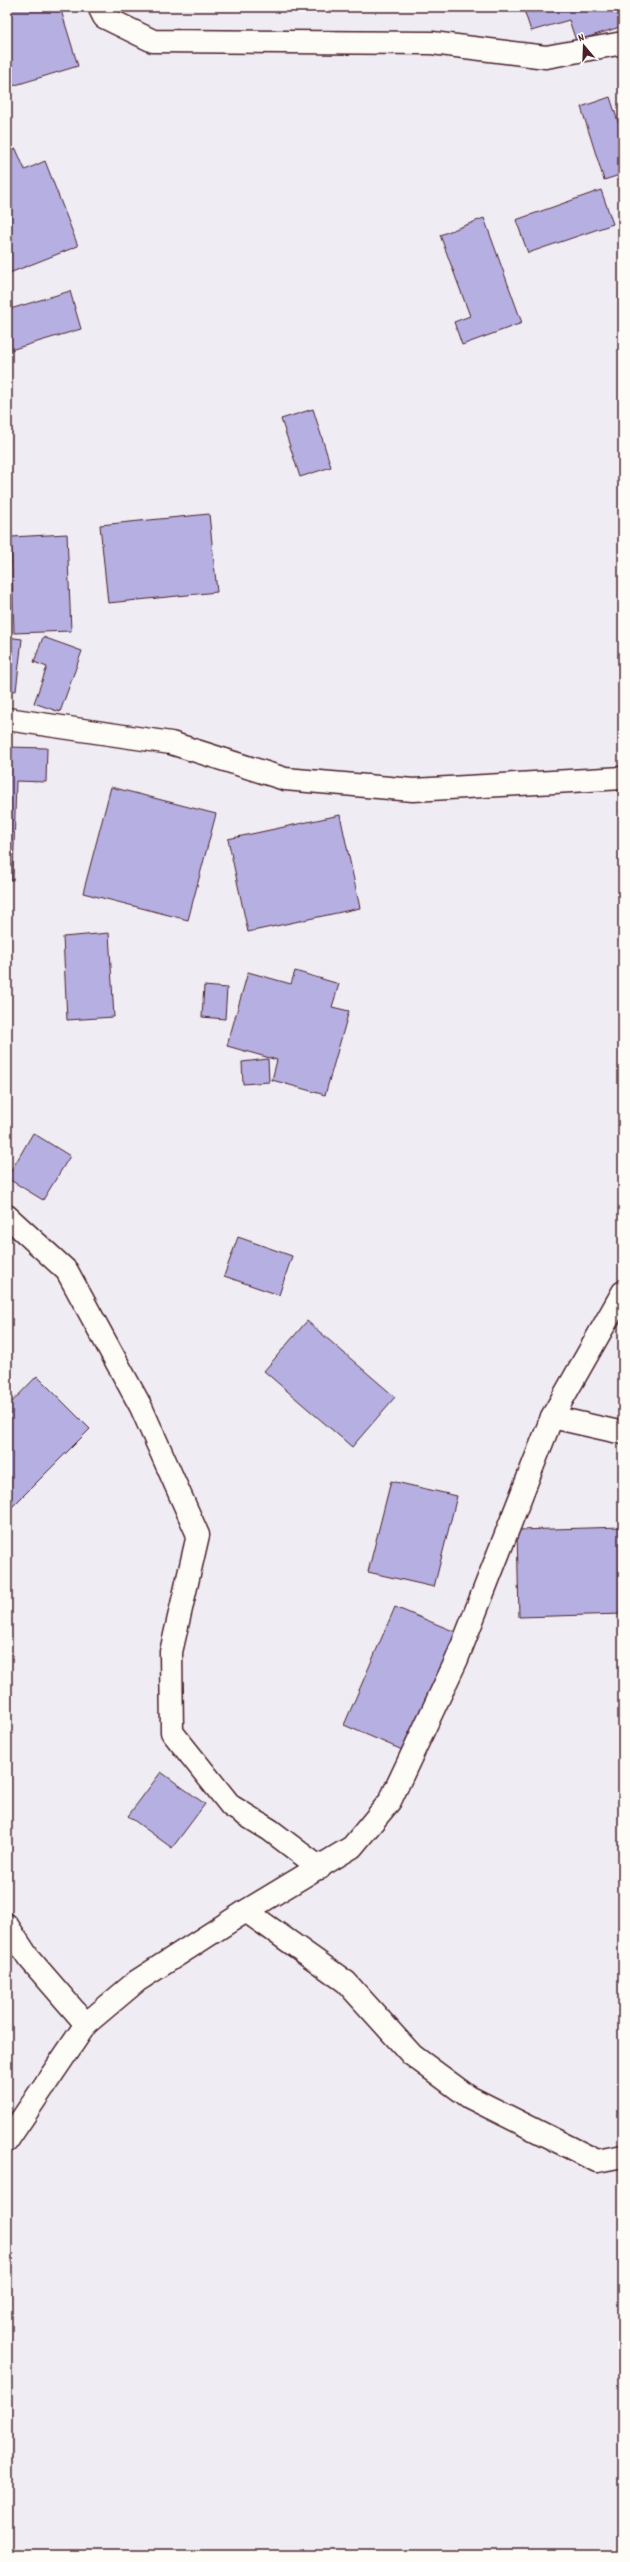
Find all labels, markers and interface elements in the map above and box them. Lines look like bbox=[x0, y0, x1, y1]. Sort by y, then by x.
north arrow bbox=[564, 26, 604, 66]
text: N bbox=[576, 30, 587, 47]

